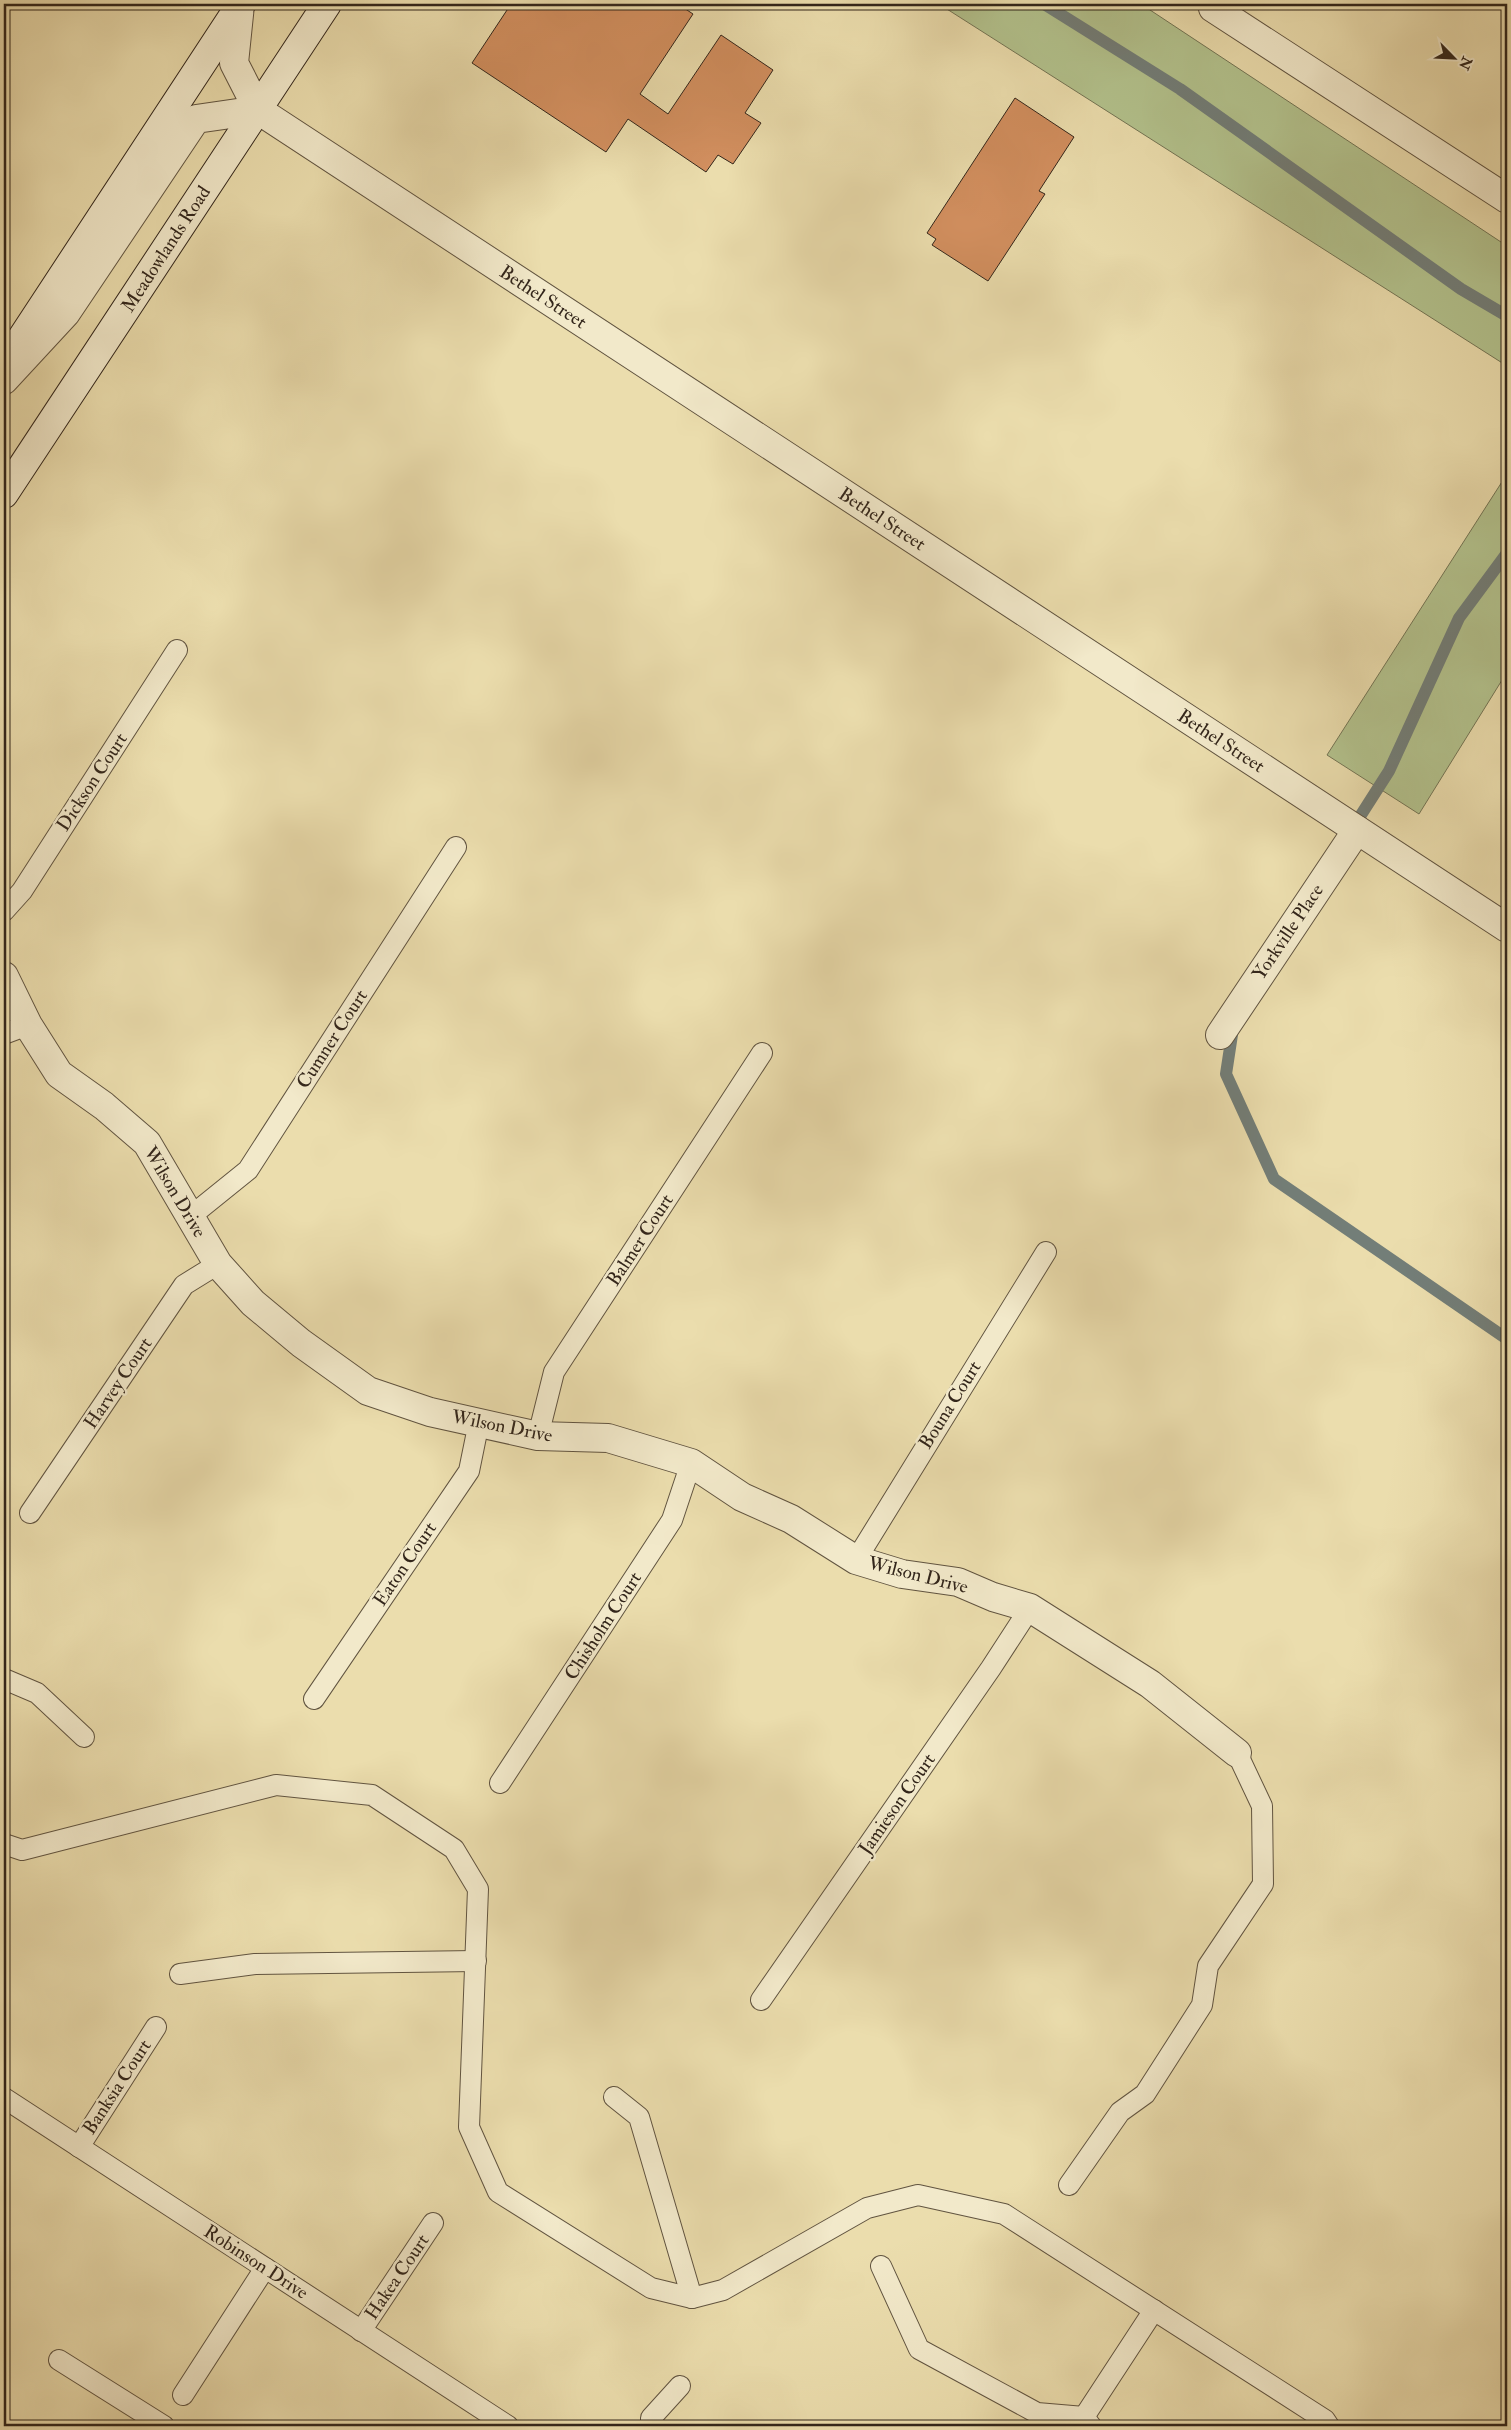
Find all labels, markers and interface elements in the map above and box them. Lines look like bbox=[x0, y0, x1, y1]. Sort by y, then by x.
north arrow bbox=[1428, 32, 1478, 82]
text: N bbox=[1455, 53, 1476, 73]
street label: Meadowlands Road bbox=[116, 181, 216, 317]
street label: Bethel Street bbox=[495, 260, 591, 334]
street label: Bethel Street bbox=[834, 482, 930, 556]
street label: Bethel Street bbox=[1173, 704, 1269, 778]
street label: Dickson Court bbox=[51, 728, 133, 836]
street label: Yorkville Place bbox=[1247, 879, 1329, 985]
street label: Cumner Court bbox=[291, 985, 373, 1093]
street label: Wilson Drive bbox=[138, 1141, 212, 1242]
street label: Balmer Court bbox=[601, 1189, 679, 1291]
street label: Harvey Court bbox=[79, 1333, 157, 1433]
street label: Bouna Court bbox=[914, 1357, 986, 1453]
street label: Wilson Drive bbox=[449, 1404, 555, 1448]
street label: Eaton Court bbox=[368, 1517, 442, 1611]
street label: Wilson Drive bbox=[865, 1551, 971, 1599]
street label: Chisholm Court bbox=[559, 1567, 647, 1685]
street label: Jamieson Court bbox=[853, 1749, 941, 1860]
street label: Banksia Court bbox=[77, 2035, 157, 2139]
street label: Robinson Drive bbox=[199, 2219, 313, 2305]
street label: Hakea Court bbox=[360, 2230, 434, 2324]

